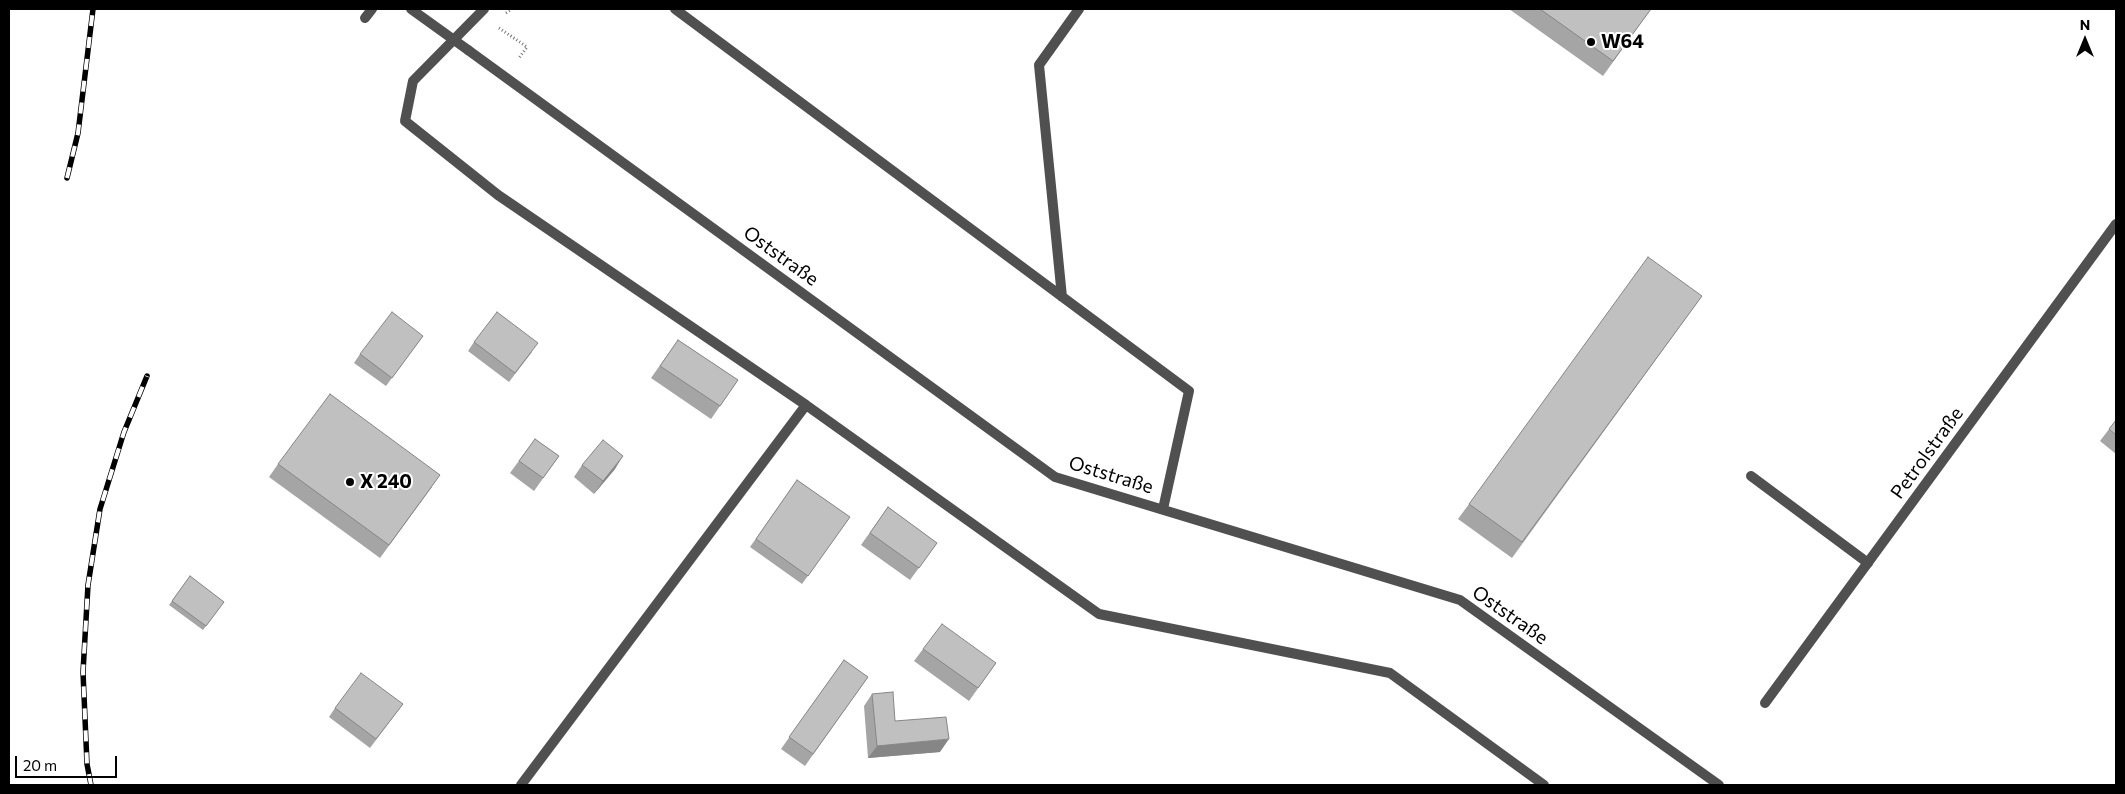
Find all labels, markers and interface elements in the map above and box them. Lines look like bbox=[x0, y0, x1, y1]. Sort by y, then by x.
north arrow bbox=[2060, 15, 2110, 65]
text: N bbox=[2080, 16, 2090, 33]
place label: W64 bbox=[1601, 31, 1644, 53]
marker: W64 bbox=[1585, 36, 1597, 48]
street label: Oststraße bbox=[739, 221, 823, 291]
street label: Petrolstraße bbox=[1886, 403, 1968, 503]
street label: Oststraße bbox=[1066, 451, 1156, 499]
place label: X 240 bbox=[360, 471, 412, 493]
marker: X 240 bbox=[344, 476, 356, 488]
street label: Oststraße bbox=[1468, 581, 1552, 649]
scale bar bbox=[18, 746, 120, 778]
text: 20 m bbox=[23, 756, 57, 774]

